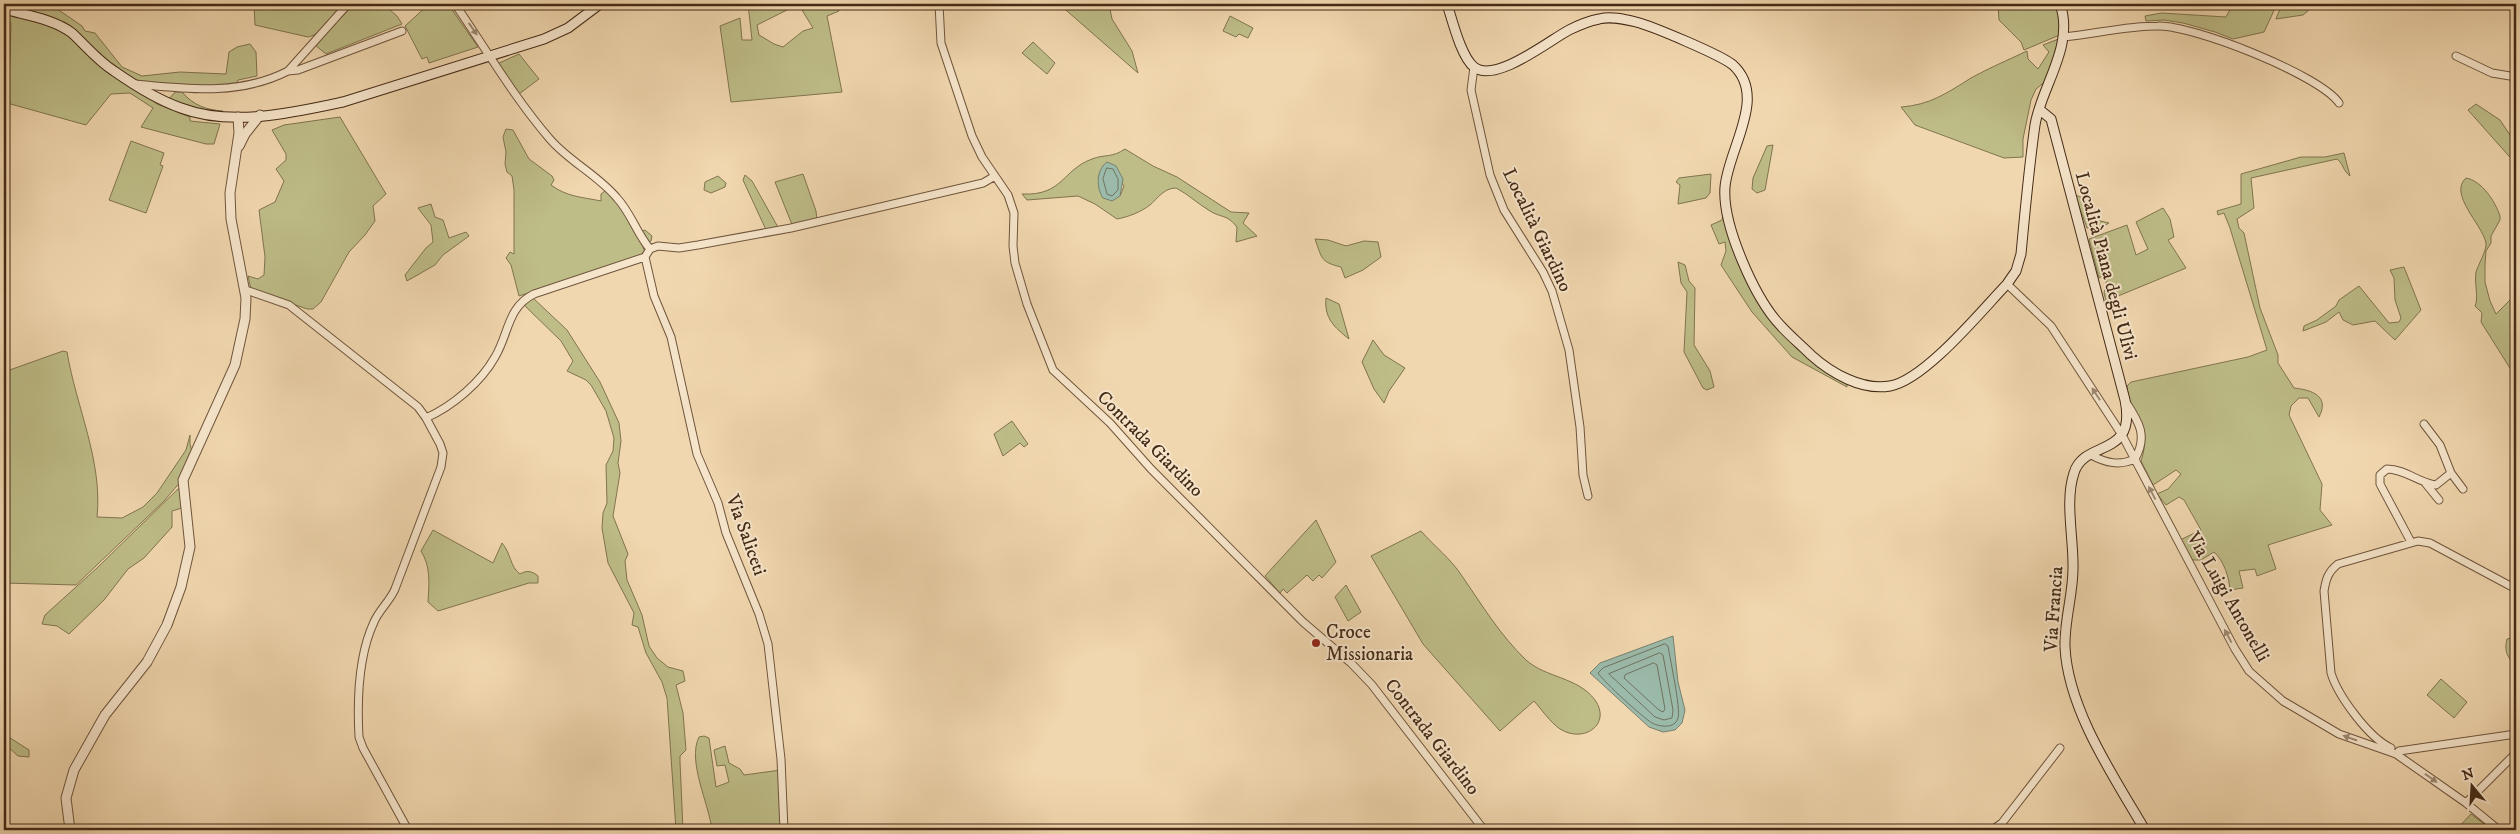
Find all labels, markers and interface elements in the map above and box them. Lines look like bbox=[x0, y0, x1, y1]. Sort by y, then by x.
one-way arrow bbox=[468, 22, 478, 36]
street label: Località Giardino bbox=[1497, 164, 1577, 296]
street label: Località Piana degli Ulivi bbox=[2070, 169, 2142, 363]
street label: Contrada Giardino bbox=[1092, 386, 1208, 502]
one-way arrow bbox=[2091, 387, 2101, 401]
one-way arrow bbox=[2148, 486, 2156, 500]
street label: Via Saliceti bbox=[720, 490, 771, 579]
street label: Via Luigi Antonelli bbox=[2181, 527, 2275, 666]
street label: Via Francia bbox=[2039, 565, 2068, 654]
place label: Croce Missionaria bbox=[1326, 621, 1413, 666]
one-way arrow bbox=[2224, 629, 2232, 643]
marker: Croce Missionaria bbox=[1310, 637, 1322, 649]
street label: Contrada Giardino bbox=[1379, 674, 1485, 800]
one-way arrow bbox=[2342, 734, 2357, 742]
north arrow bbox=[2448, 762, 2498, 812]
text: N bbox=[2460, 764, 2477, 785]
one-way arrow bbox=[2424, 773, 2438, 783]

